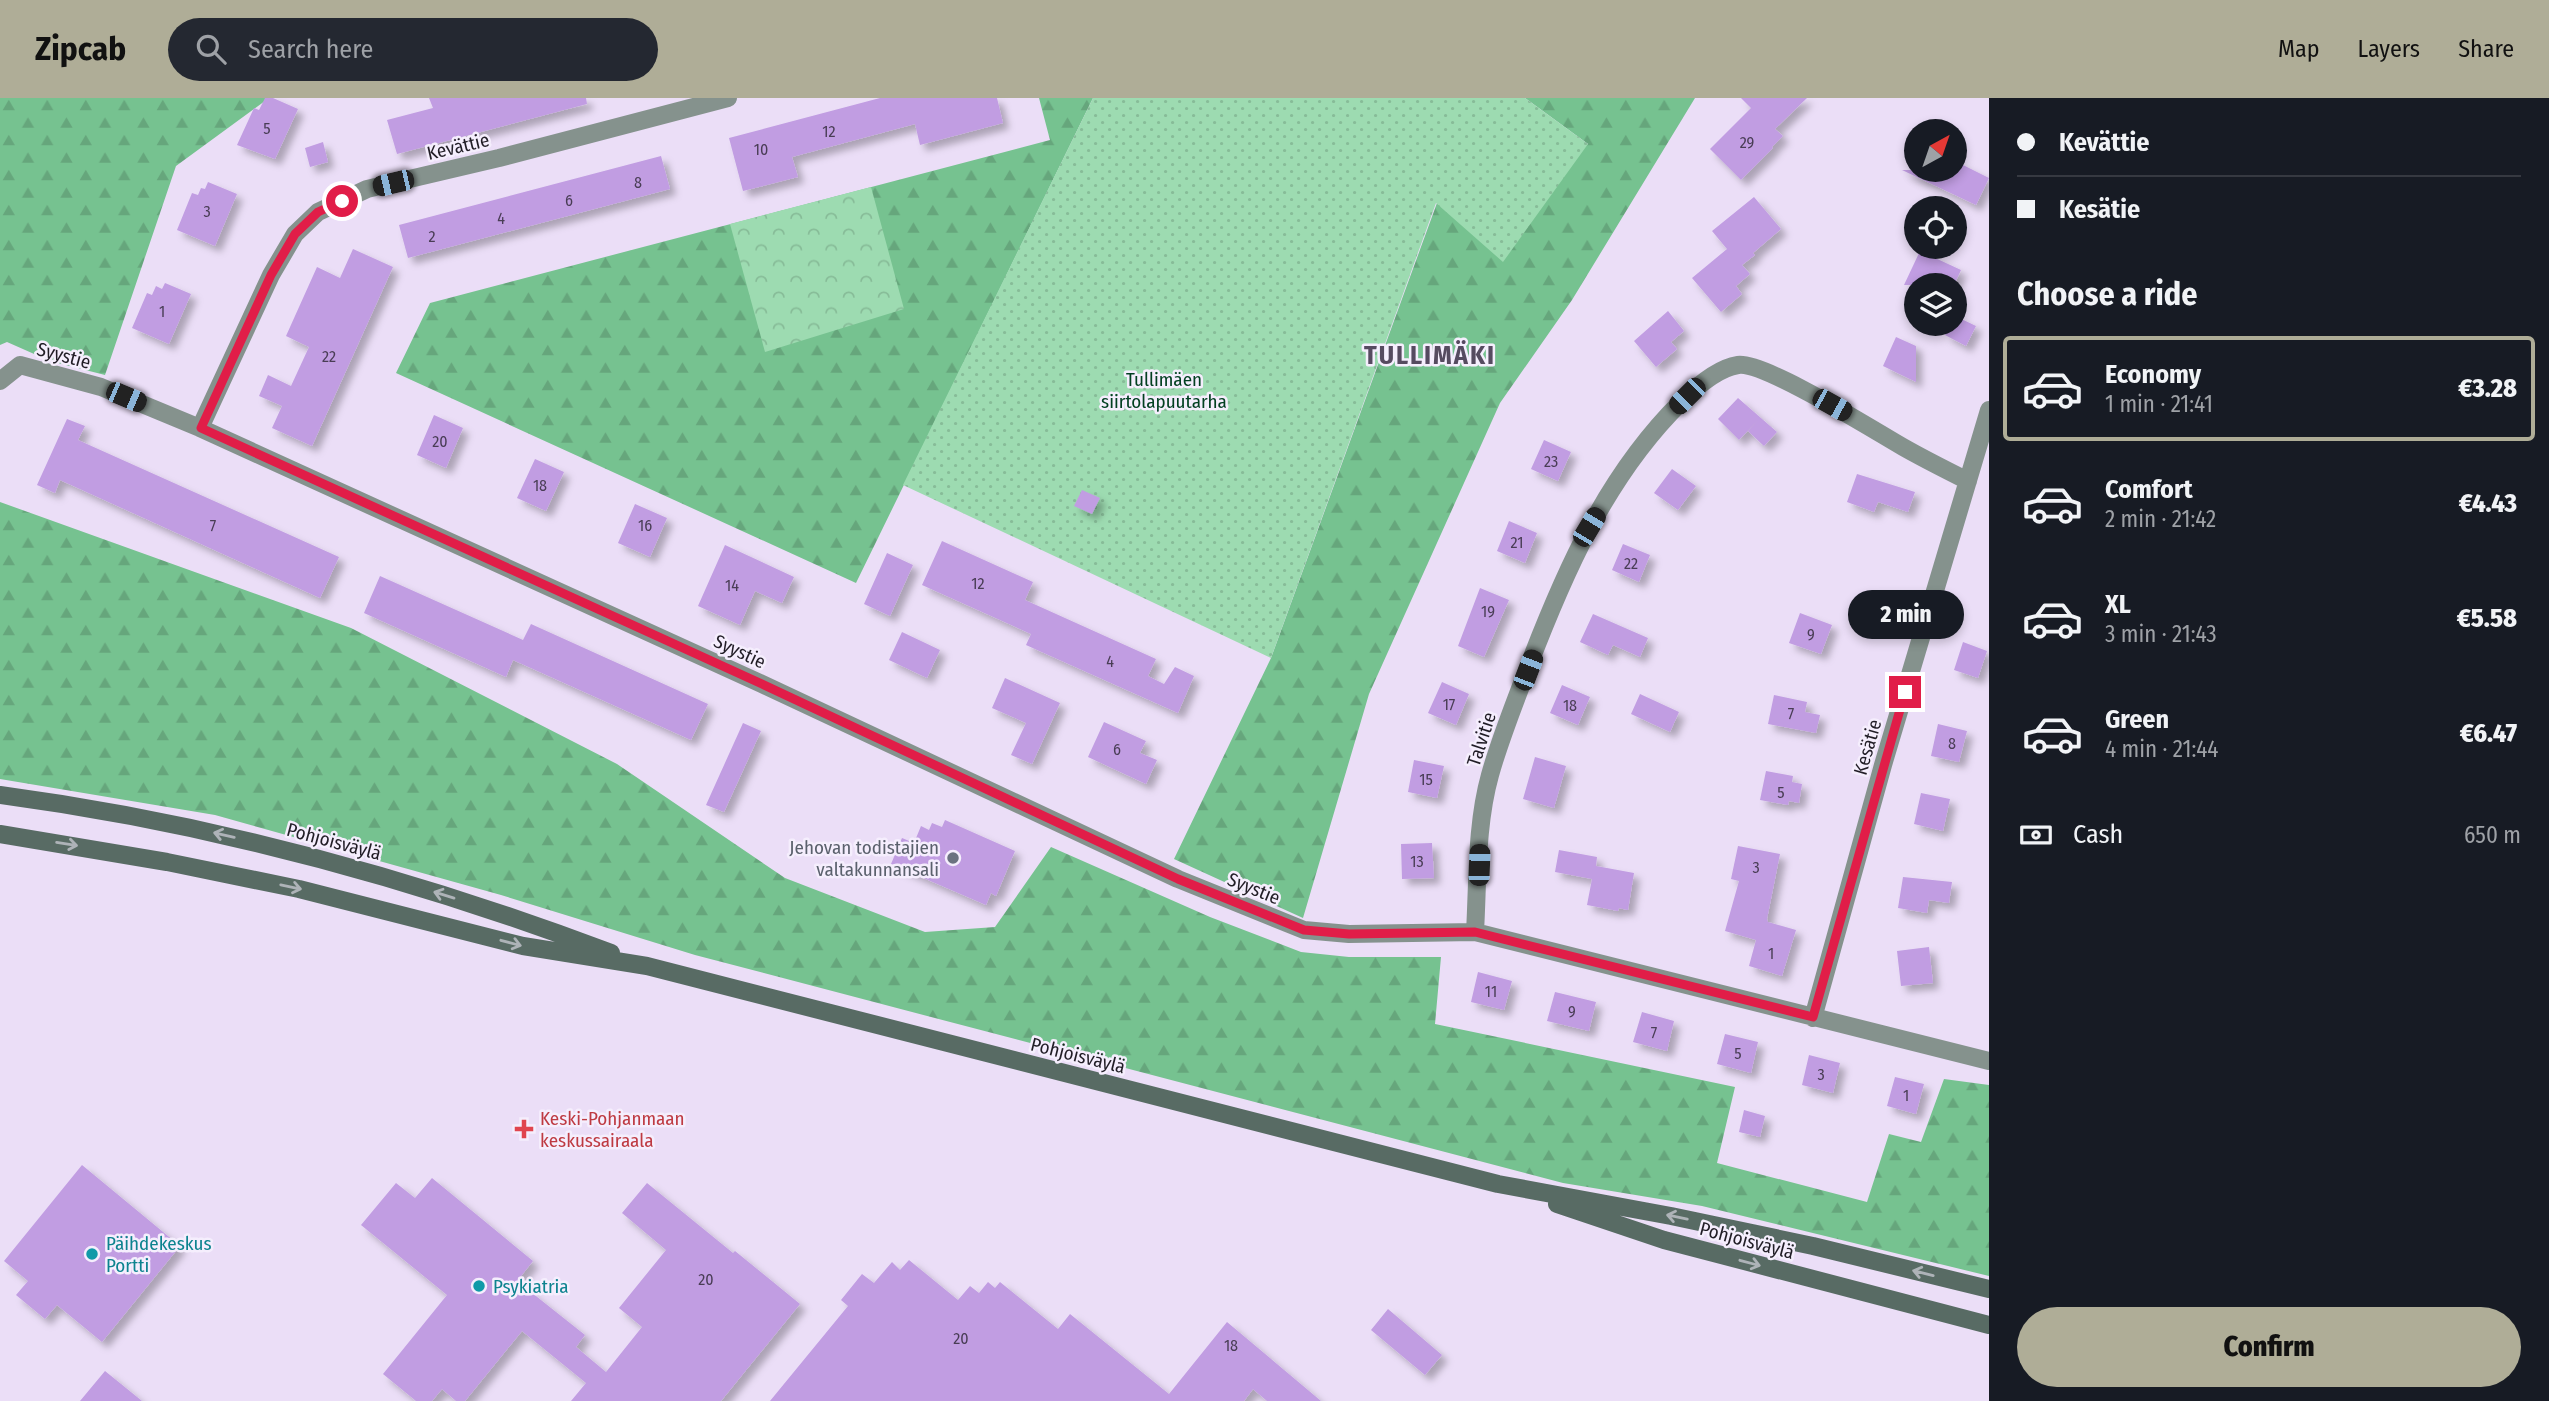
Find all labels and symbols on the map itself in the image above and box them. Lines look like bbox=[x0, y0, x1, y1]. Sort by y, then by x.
house number: 5 bbox=[263, 119, 271, 138]
north arrow bbox=[1904, 119, 1967, 182]
house number: 12 bbox=[822, 122, 836, 141]
street label: Kevättie bbox=[425, 128, 491, 165]
house number: 29 bbox=[1740, 133, 1755, 152]
house number: 10 bbox=[754, 140, 768, 159]
car bbox=[371, 168, 416, 198]
house number: 8 bbox=[634, 173, 642, 192]
route start bbox=[326, 185, 358, 217]
house number: 6 bbox=[565, 191, 573, 210]
house number: 3 bbox=[203, 202, 211, 221]
house number: 4 bbox=[497, 209, 505, 228]
house number: 2 bbox=[428, 227, 436, 246]
house number: 1 bbox=[159, 302, 165, 321]
street label: Syystie bbox=[35, 337, 93, 374]
district label: TULLIMÄKI bbox=[1364, 340, 1496, 371]
house number: 22 bbox=[322, 347, 336, 366]
park label: Tullimäen siirtolapuutarha bbox=[1101, 368, 1227, 413]
car bbox=[1665, 374, 1710, 418]
car bbox=[103, 379, 150, 415]
car bbox=[1809, 386, 1856, 424]
house number: 20 bbox=[432, 432, 448, 451]
house number: 23 bbox=[1544, 452, 1558, 471]
house number: 18 bbox=[533, 476, 547, 495]
car bbox=[1570, 504, 1609, 550]
house number: 7 bbox=[210, 516, 217, 535]
house number: 16 bbox=[638, 516, 652, 535]
house number: 21 bbox=[1511, 533, 1523, 552]
house number: 22 bbox=[1624, 554, 1638, 573]
house number: 12 bbox=[971, 574, 985, 593]
house number: 14 bbox=[725, 576, 739, 595]
callout: 2 min bbox=[1847, 590, 1963, 640]
house number: 19 bbox=[1481, 602, 1495, 621]
house number: 9 bbox=[1807, 625, 1815, 644]
street label: Syystie bbox=[710, 630, 769, 673]
car bbox=[1511, 647, 1546, 693]
house number: 4 bbox=[1106, 652, 1114, 671]
route end bbox=[1889, 676, 1921, 708]
house number: 17 bbox=[1443, 695, 1456, 714]
house number: 18 bbox=[1563, 696, 1577, 715]
house number: 7 bbox=[1788, 704, 1795, 723]
street label: Talvitie bbox=[1462, 709, 1501, 769]
street label: Kesätie bbox=[1849, 717, 1886, 778]
house number: 8 bbox=[1948, 734, 1956, 753]
house number: 6 bbox=[1113, 740, 1121, 759]
house number: 15 bbox=[1419, 770, 1433, 789]
house number: 5 bbox=[1777, 783, 1785, 802]
street label: Pohjoisväylä bbox=[284, 818, 384, 865]
one-way arrow bbox=[213, 827, 236, 841]
place label: Jehovan todistajien valtakunnansali bbox=[789, 836, 939, 881]
one-way arrow bbox=[56, 838, 78, 851]
car bbox=[1468, 844, 1491, 886]
marker: Jehovan todistajien valtakunnansali bbox=[945, 850, 961, 866]
house number: 13 bbox=[1410, 852, 1424, 871]
house number: 3 bbox=[1752, 858, 1760, 877]
street label: Syystie bbox=[1224, 868, 1283, 909]
one-way arrow bbox=[279, 881, 302, 895]
one-way arrow bbox=[433, 888, 455, 901]
one-way arrow bbox=[500, 938, 522, 951]
house number: 1 bbox=[1768, 944, 1774, 963]
house number: 11 bbox=[1485, 982, 1497, 1001]
house number: 9 bbox=[1568, 1002, 1576, 1021]
house number: 7 bbox=[1651, 1023, 1658, 1042]
street label: Pohjoisväylä bbox=[1028, 1033, 1128, 1078]
house number: 5 bbox=[1734, 1044, 1742, 1063]
house number: 3 bbox=[1817, 1065, 1825, 1084]
house number: 1 bbox=[1903, 1086, 1909, 1105]
place label: Keski-Pohjanmaan keskussairaala bbox=[540, 1107, 685, 1152]
marker: Keski-Pohjanmaan keskussairaala bbox=[514, 1119, 534, 1139]
one-way arrow bbox=[1666, 1210, 1689, 1224]
street label: Pohjoisväylä bbox=[1697, 1217, 1797, 1264]
place label: Päihdekeskus Portti bbox=[106, 1232, 212, 1277]
marker: Päihdekeskus Portti bbox=[84, 1246, 100, 1262]
one-way arrow bbox=[1738, 1257, 1761, 1270]
one-way arrow bbox=[1912, 1266, 1935, 1279]
house number: 20 bbox=[698, 1270, 714, 1289]
place label: Psykiatria bbox=[493, 1275, 569, 1298]
marker: Psykiatria bbox=[471, 1278, 487, 1294]
house number: 20 bbox=[953, 1329, 969, 1348]
house number: 18 bbox=[1224, 1336, 1238, 1355]

